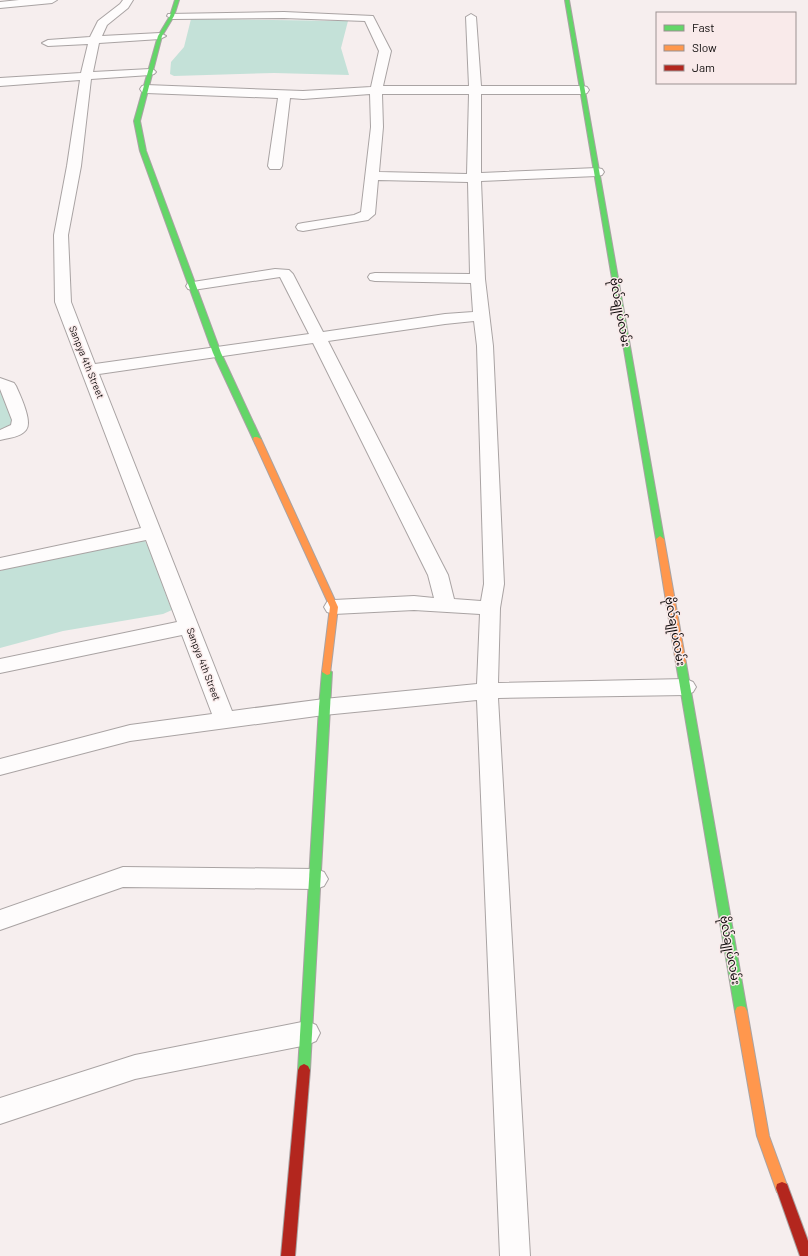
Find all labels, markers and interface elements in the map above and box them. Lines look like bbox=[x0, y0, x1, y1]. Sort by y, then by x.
legend bbox=[656, 12, 796, 84]
text: Fast bbox=[692, 20, 715, 34]
text: Slow bbox=[692, 40, 717, 54]
text: Jam bbox=[692, 60, 715, 74]
street label: ဗိုလ်ချုပ်လမ်း bbox=[604, 276, 635, 348]
street label: Sanpya 4th Street bbox=[67, 324, 107, 400]
street label: ဗိုလ်ချုပ်လမ်း bbox=[659, 595, 690, 667]
street label: Sanpya 4th Street bbox=[185, 626, 224, 703]
street label: ဗိုလ်ချုပ်လမ်း bbox=[714, 914, 745, 986]

